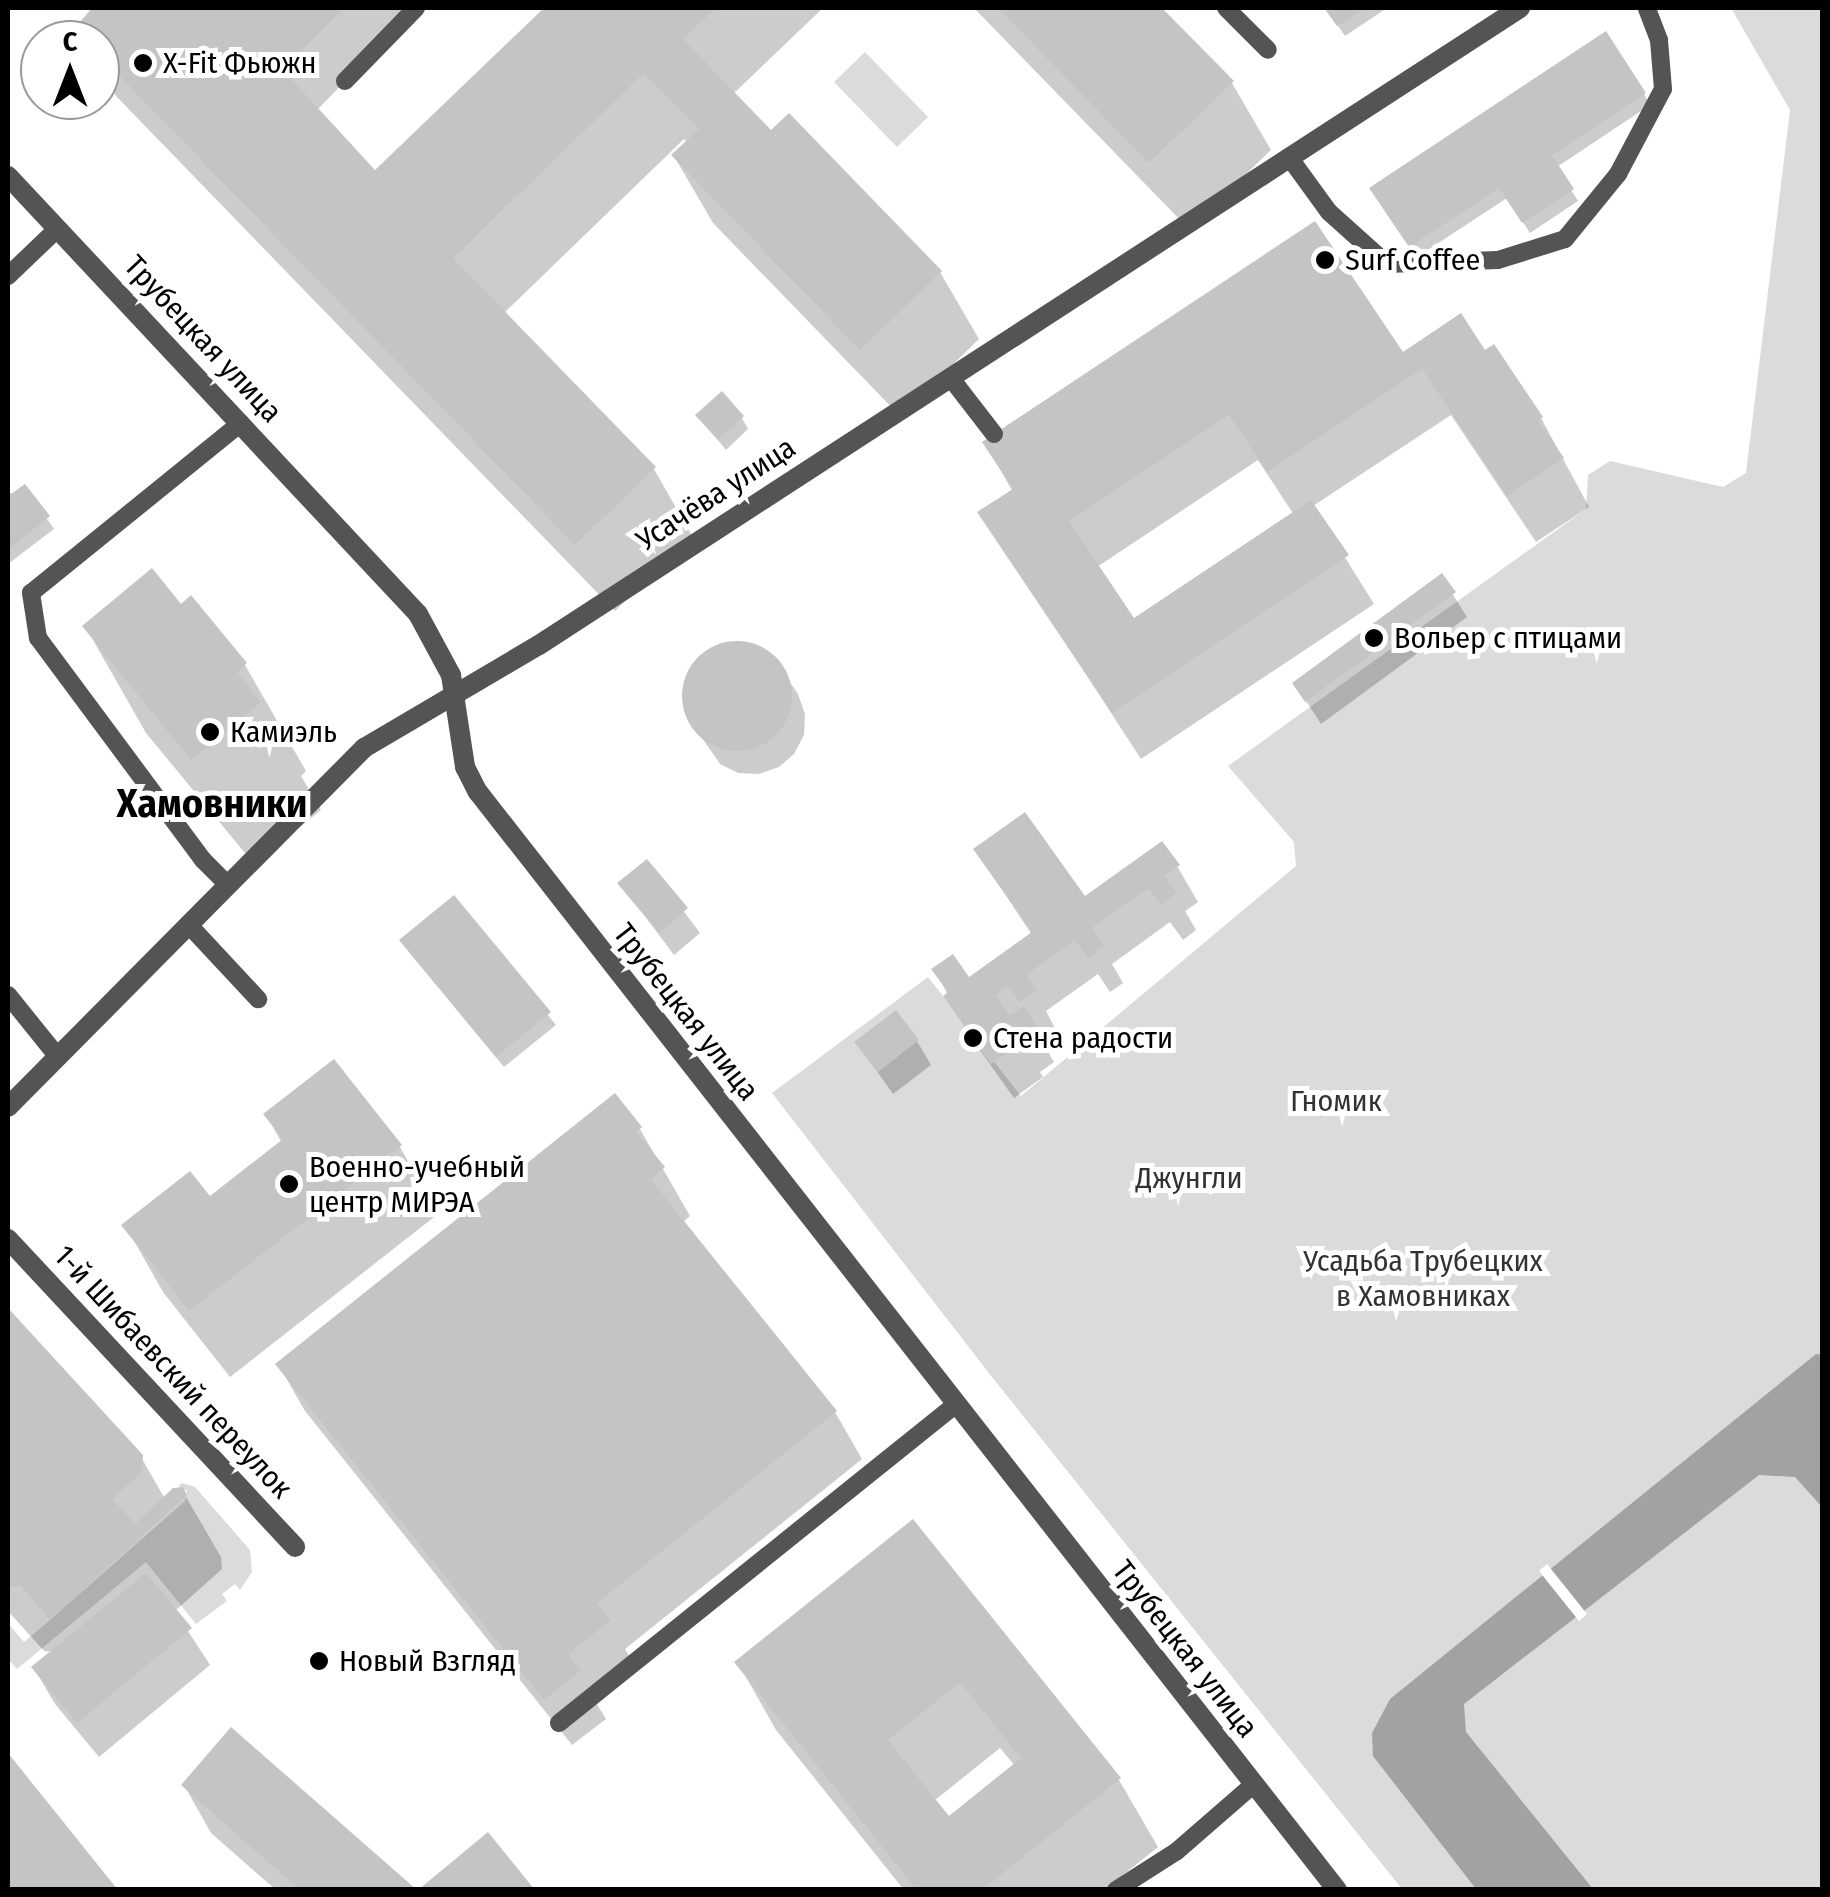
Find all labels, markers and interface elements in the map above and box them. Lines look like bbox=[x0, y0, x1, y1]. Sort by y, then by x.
north arrow bbox=[20, 20, 120, 120]
text: С bbox=[63, 25, 77, 58]
place label: X-Fit Фьюжн bbox=[163, 45, 316, 81]
marker: X-Fit Фьюжн bbox=[132, 52, 154, 74]
place label: Surf Coffee bbox=[1345, 242, 1480, 278]
street label: Трубецкая улица bbox=[117, 248, 289, 430]
marker: Surf Coffee bbox=[1314, 249, 1336, 271]
street label: Усачёва улица bbox=[630, 429, 802, 559]
place label: Вольер с птицами bbox=[1394, 620, 1622, 656]
marker: Вольер с птицами bbox=[1363, 627, 1385, 649]
place label: Камиэль bbox=[230, 714, 337, 750]
marker: Камиэль bbox=[199, 721, 221, 743]
district label: Хамовники bbox=[117, 780, 307, 828]
street label: Трубецкая улица bbox=[606, 916, 766, 1108]
place label: Стена радости bbox=[993, 1020, 1173, 1056]
marker: Стена радости bbox=[962, 1027, 984, 1049]
park label: Гномик bbox=[1290, 1083, 1382, 1119]
place label: Военно-учебный центр МИРЭА bbox=[309, 1149, 525, 1220]
park label: Джунгли bbox=[1136, 1160, 1242, 1196]
marker: Военно-учебный центр МИРЭА bbox=[278, 1173, 300, 1195]
street label: 1-й Шибаевский переулок bbox=[46, 1238, 300, 1506]
park label: Усадьба Трубецких в Хамовниках bbox=[1303, 1243, 1543, 1314]
street label: Трубецкая улица bbox=[1105, 1553, 1265, 1745]
place label: Новый Взгляд bbox=[339, 1643, 516, 1679]
marker: Новый Взгляд bbox=[308, 1650, 330, 1672]

